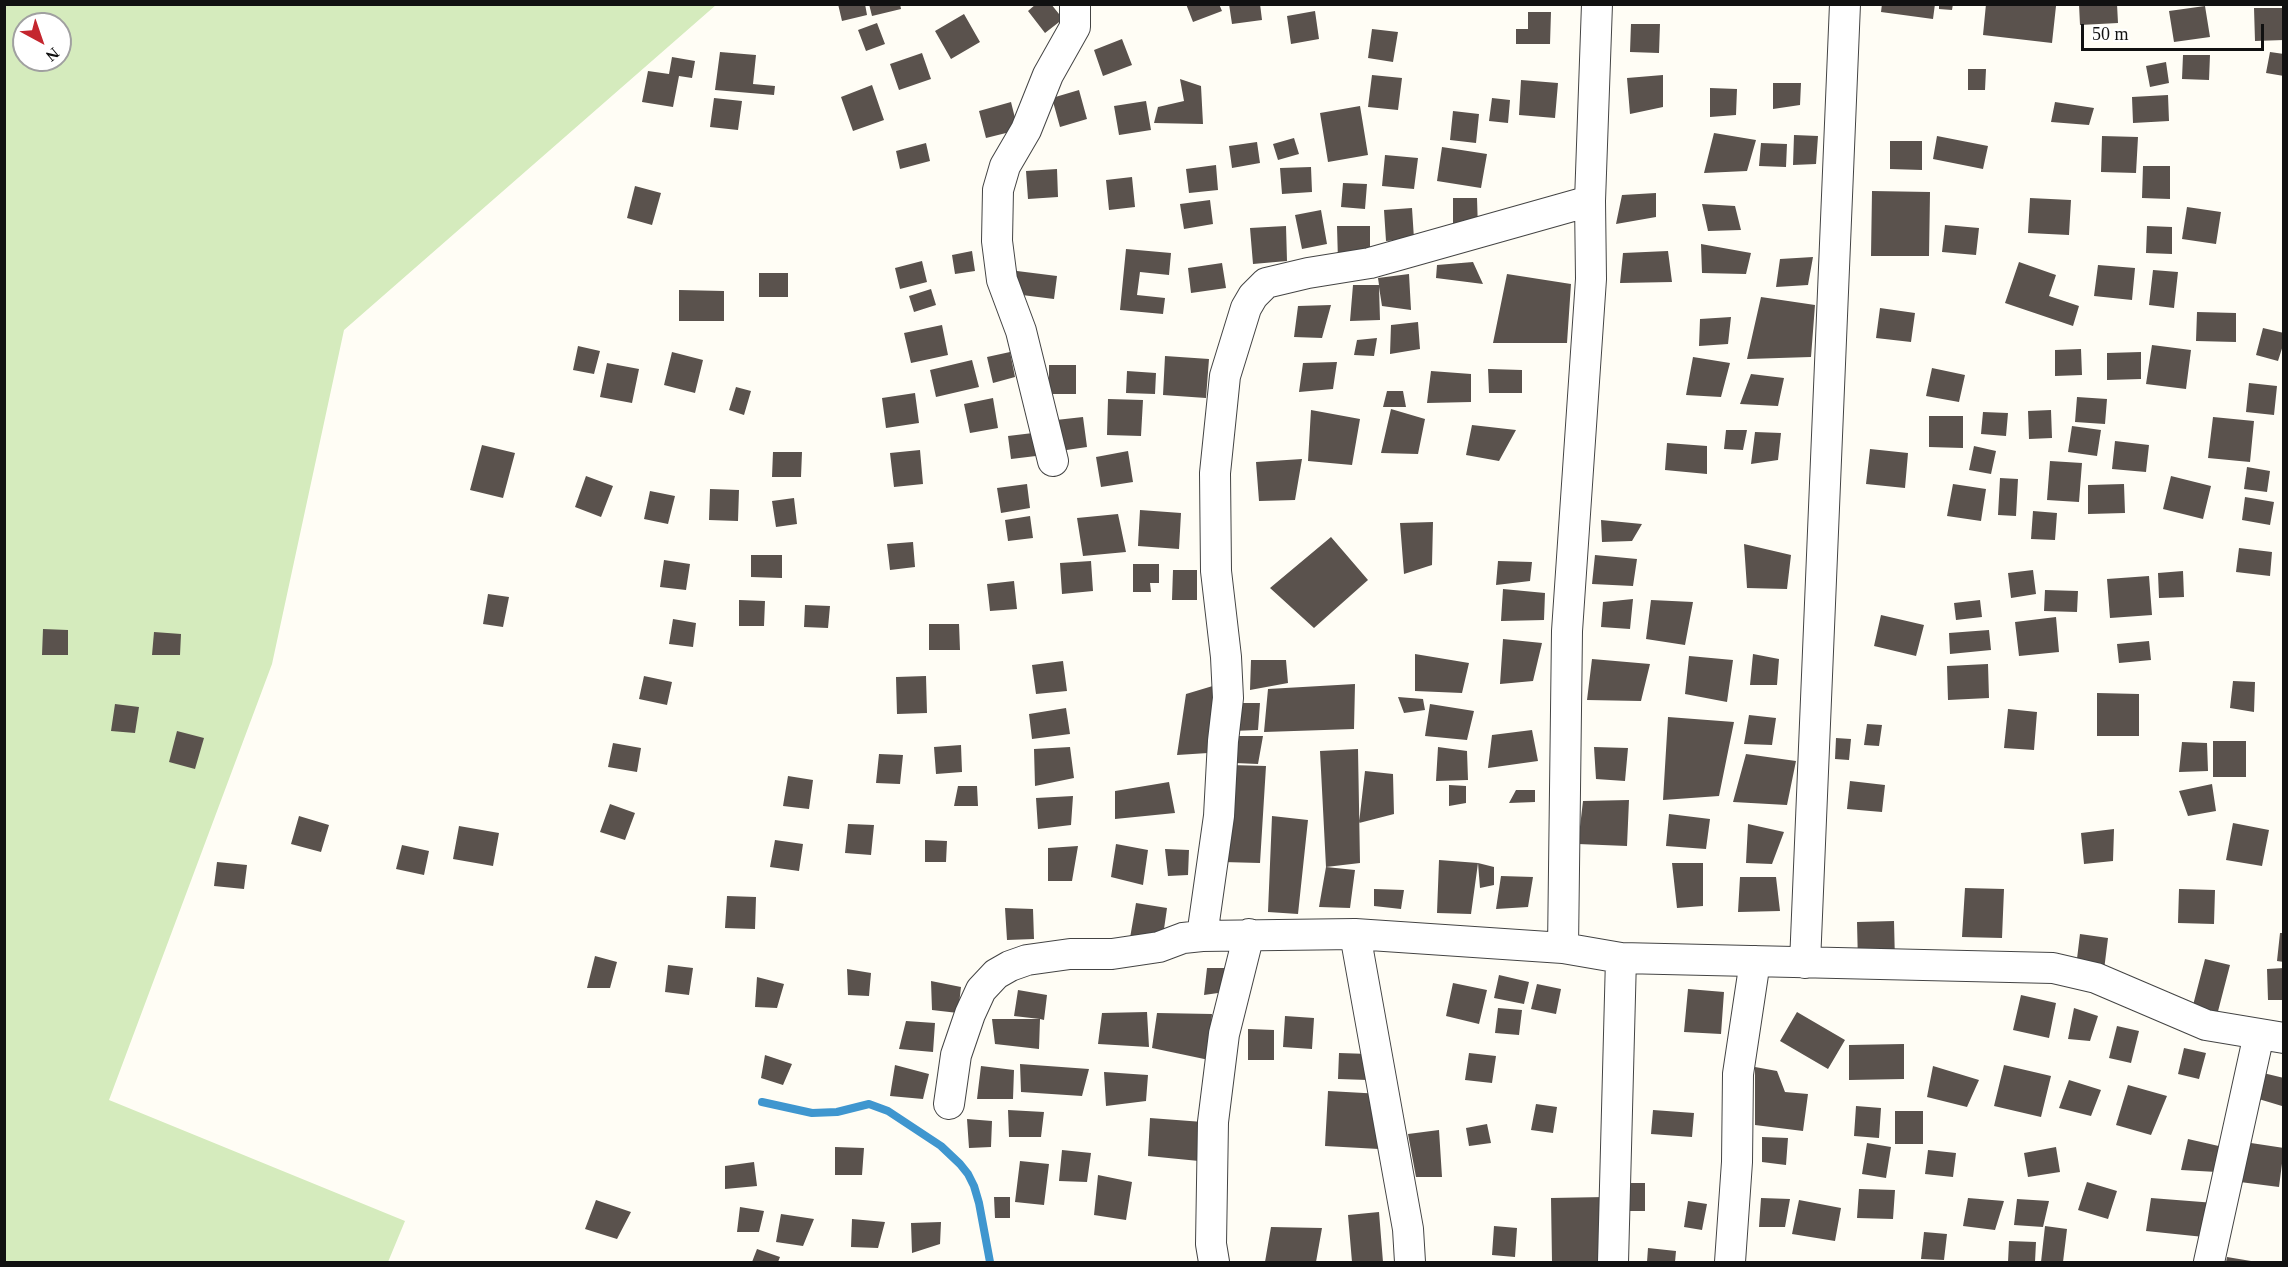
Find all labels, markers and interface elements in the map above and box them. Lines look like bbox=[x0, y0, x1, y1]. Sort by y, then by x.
north arrow bbox=[12, 12, 72, 72]
scale bar bbox=[2084, 12, 2267, 50]
text: 50 m bbox=[2092, 24, 2129, 44]
text: N bbox=[43, 44, 62, 65]

